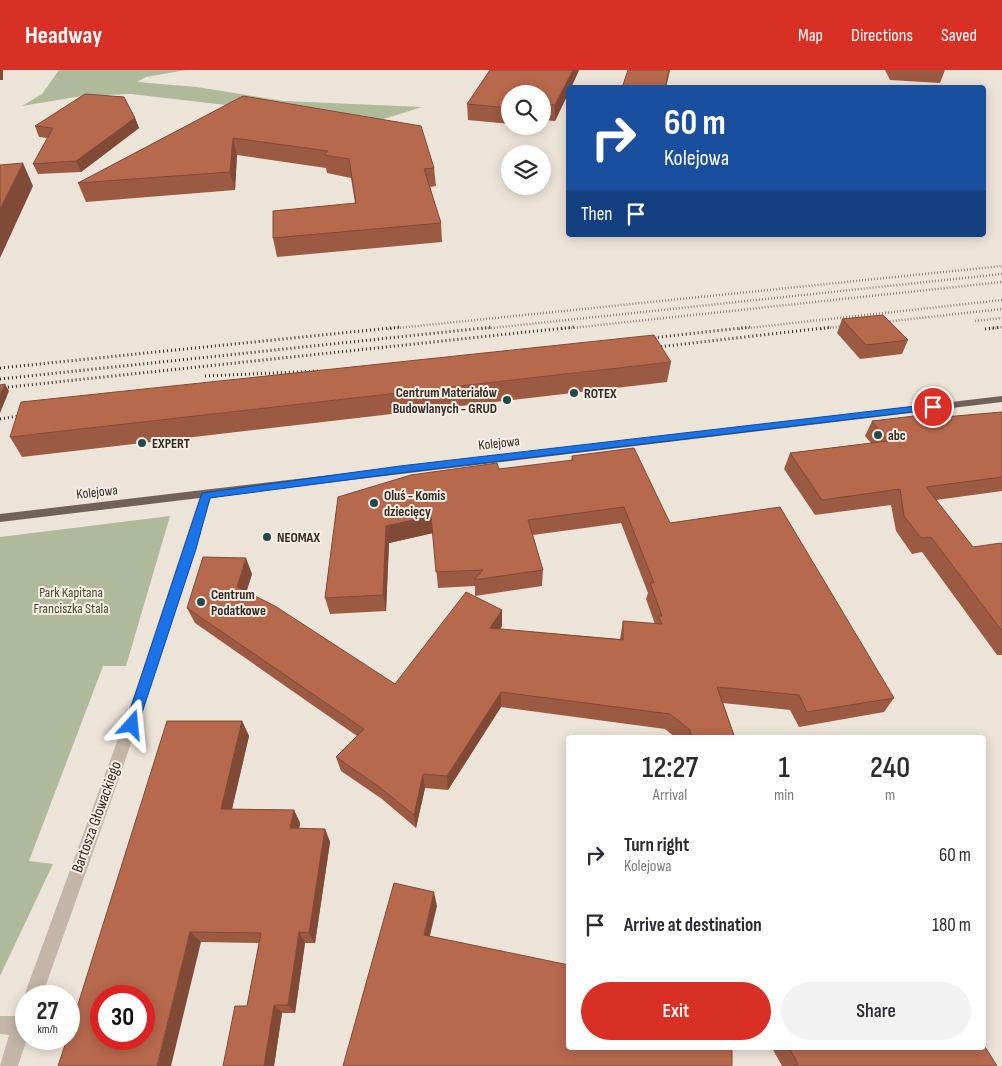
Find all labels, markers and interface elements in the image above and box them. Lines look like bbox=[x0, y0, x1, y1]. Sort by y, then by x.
text: Headway bbox=[25, 21, 102, 50]
text: Map bbox=[798, 25, 823, 46]
text: Directions bbox=[851, 25, 913, 46]
text: Saved bbox=[941, 25, 977, 46]
map controls bbox=[501, 85, 551, 195]
button: search bbox=[501, 85, 551, 135]
text: 60 m bbox=[664, 102, 726, 145]
icon: right bbox=[581, 105, 646, 170]
button: layers bbox=[501, 145, 551, 195]
text: Kolejowa bbox=[664, 145, 729, 172]
icon: arrive bbox=[622, 200, 650, 228]
text: Then bbox=[581, 203, 612, 226]
place label: Centrum Materiałów Budowlanych - GRUD bbox=[393, 384, 498, 417]
place label: ROTEX bbox=[584, 385, 617, 402]
pin bbox=[912, 386, 954, 428]
marker: ROTEX bbox=[568, 387, 580, 399]
icon: arrive bbox=[919, 393, 947, 421]
marker: Centrum Materiałów Budowlanych - GRUD bbox=[501, 394, 513, 406]
place label: abc bbox=[888, 427, 906, 444]
marker: abc bbox=[872, 429, 884, 441]
street label: Kolejowa bbox=[477, 432, 521, 454]
place label: EXPERT bbox=[152, 435, 190, 452]
marker: EXPERT bbox=[136, 437, 148, 449]
street label: Kolejowa bbox=[75, 481, 119, 503]
place label: Oluś - Komis dziecięcy bbox=[384, 487, 446, 520]
marker: Oluś - Komis dziecięcy bbox=[368, 497, 380, 509]
place label: NEOMAX bbox=[277, 529, 320, 546]
marker: NEOMAX bbox=[261, 531, 273, 543]
park label: Park Kapitana Franciszka Stala bbox=[33, 584, 109, 617]
place label: Centrum Podatkowe bbox=[211, 586, 266, 619]
marker: Centrum Podatkowe bbox=[195, 596, 207, 608]
position arrow bbox=[105, 698, 157, 750]
text: 12:27 bbox=[642, 750, 698, 786]
text: 1 bbox=[778, 750, 790, 786]
text: 240 bbox=[870, 750, 910, 786]
street label: Bartosza Głowackiego bbox=[68, 759, 126, 875]
text: Arrival bbox=[653, 786, 687, 805]
text: min bbox=[774, 786, 794, 805]
text: m bbox=[885, 786, 895, 805]
text: Turn right bbox=[624, 834, 689, 857]
icon: right bbox=[581, 841, 609, 869]
text: 60 m bbox=[939, 844, 971, 867]
text: Kolejowa bbox=[624, 857, 671, 876]
icon: arrive bbox=[581, 911, 609, 939]
text: Arrive at destination bbox=[624, 914, 762, 937]
text: 180 m bbox=[932, 914, 971, 937]
button: Exit bbox=[581, 982, 771, 1040]
button: Share bbox=[781, 982, 971, 1040]
speed limit sign: 30 bbox=[90, 985, 155, 1050]
text: 27 bbox=[37, 996, 58, 1027]
text: km/h bbox=[37, 1022, 58, 1037]

